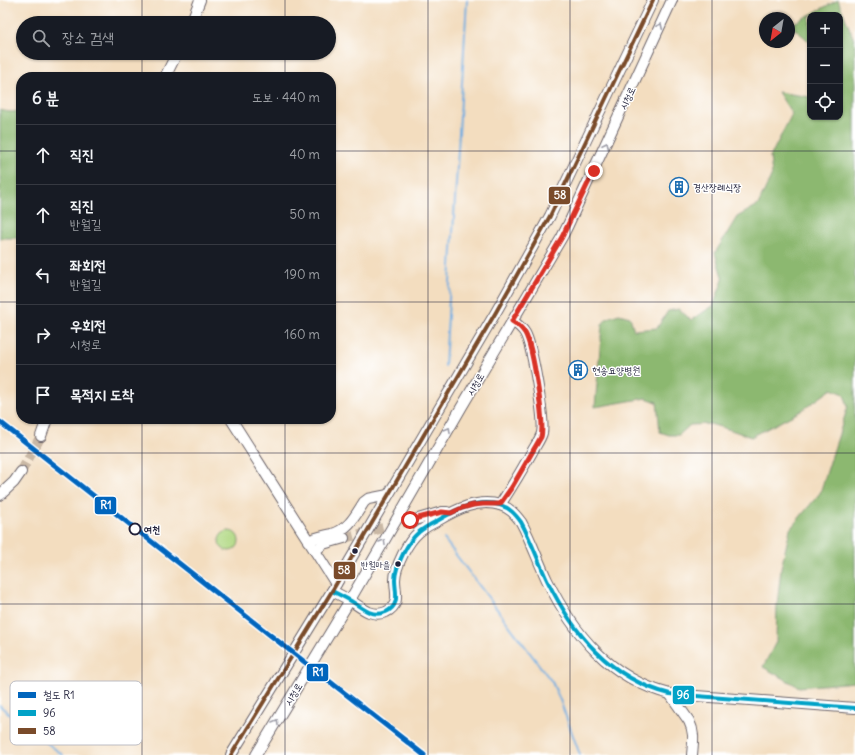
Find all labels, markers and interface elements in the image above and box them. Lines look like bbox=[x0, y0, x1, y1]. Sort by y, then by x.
north arrow bbox=[759, 12, 795, 48]
map controls bbox=[807, 12, 843, 120]
button: + bbox=[807, 12, 843, 48]
search box bbox=[16, 16, 336, 60]
one-way arrow bbox=[655, 23, 663, 31]
icon: search bbox=[30, 27, 52, 49]
text: 장소 검색 bbox=[62, 28, 114, 47]
button: − bbox=[807, 48, 843, 84]
button: locate bbox=[807, 84, 843, 120]
street label: 시청로 bbox=[616, 85, 638, 112]
text: 6 분 bbox=[32, 87, 60, 109]
text: 도보 · 440 m bbox=[252, 89, 320, 106]
one-way arrow bbox=[601, 141, 609, 148]
icon: ahead bbox=[32, 144, 54, 166]
text: 직진 bbox=[70, 145, 94, 164]
text: 40 m bbox=[289, 146, 320, 163]
route end bbox=[585, 162, 603, 180]
building icon: 경산장례식장 bbox=[668, 176, 690, 198]
place label: 경산장례식장 bbox=[693, 181, 741, 194]
line badge: 58 bbox=[548, 186, 571, 205]
text: 58 bbox=[554, 188, 566, 202]
text: 직진 bbox=[70, 196, 94, 215]
icon: ahead bbox=[32, 204, 54, 226]
text: 50 m bbox=[289, 206, 320, 223]
text: 반월길 bbox=[70, 216, 101, 233]
text: 좌회전 bbox=[70, 256, 106, 275]
icon: left bbox=[32, 264, 54, 286]
text: 190 m bbox=[284, 266, 320, 283]
text: 반월길 bbox=[70, 276, 101, 293]
text: 우회전 bbox=[70, 316, 106, 335]
icon: right bbox=[32, 324, 54, 346]
text: 160 m bbox=[284, 326, 320, 343]
text: 시청로 bbox=[70, 336, 101, 353]
building icon: 현송요양병원 bbox=[567, 359, 589, 381]
place label: 현송요양병원 bbox=[592, 364, 640, 377]
street label: 시청로 bbox=[464, 371, 487, 398]
icon: arrive bbox=[32, 384, 54, 406]
text: 목적지 도착 bbox=[70, 385, 134, 404]
one-way arrow bbox=[444, 427, 451, 434]
line badge: R1 bbox=[94, 496, 117, 515]
text: R1 bbox=[100, 498, 112, 512]
route start bbox=[401, 511, 419, 529]
marker: 여천 bbox=[128, 522, 142, 536]
place label: 여천 bbox=[144, 523, 160, 536]
one-way arrow bbox=[379, 539, 386, 546]
unlabelled marker bbox=[350, 546, 360, 556]
place label: 반월마을 bbox=[361, 559, 390, 570]
marker: 반월마을 bbox=[393, 559, 403, 569]
line badge: 58 bbox=[333, 561, 356, 580]
text: 58 bbox=[338, 563, 350, 577]
line badge: R1 bbox=[306, 663, 329, 682]
text: R1 bbox=[312, 665, 324, 679]
legend bbox=[10, 681, 142, 745]
street label: 시청로 bbox=[282, 681, 305, 708]
line badge: 96 bbox=[672, 685, 695, 705]
text: 철도 R1 bbox=[43, 688, 75, 702]
text: 96 bbox=[677, 688, 689, 702]
text: 96 bbox=[43, 706, 56, 720]
one-way arrow bbox=[271, 719, 279, 726]
text: 58 bbox=[43, 724, 56, 738]

